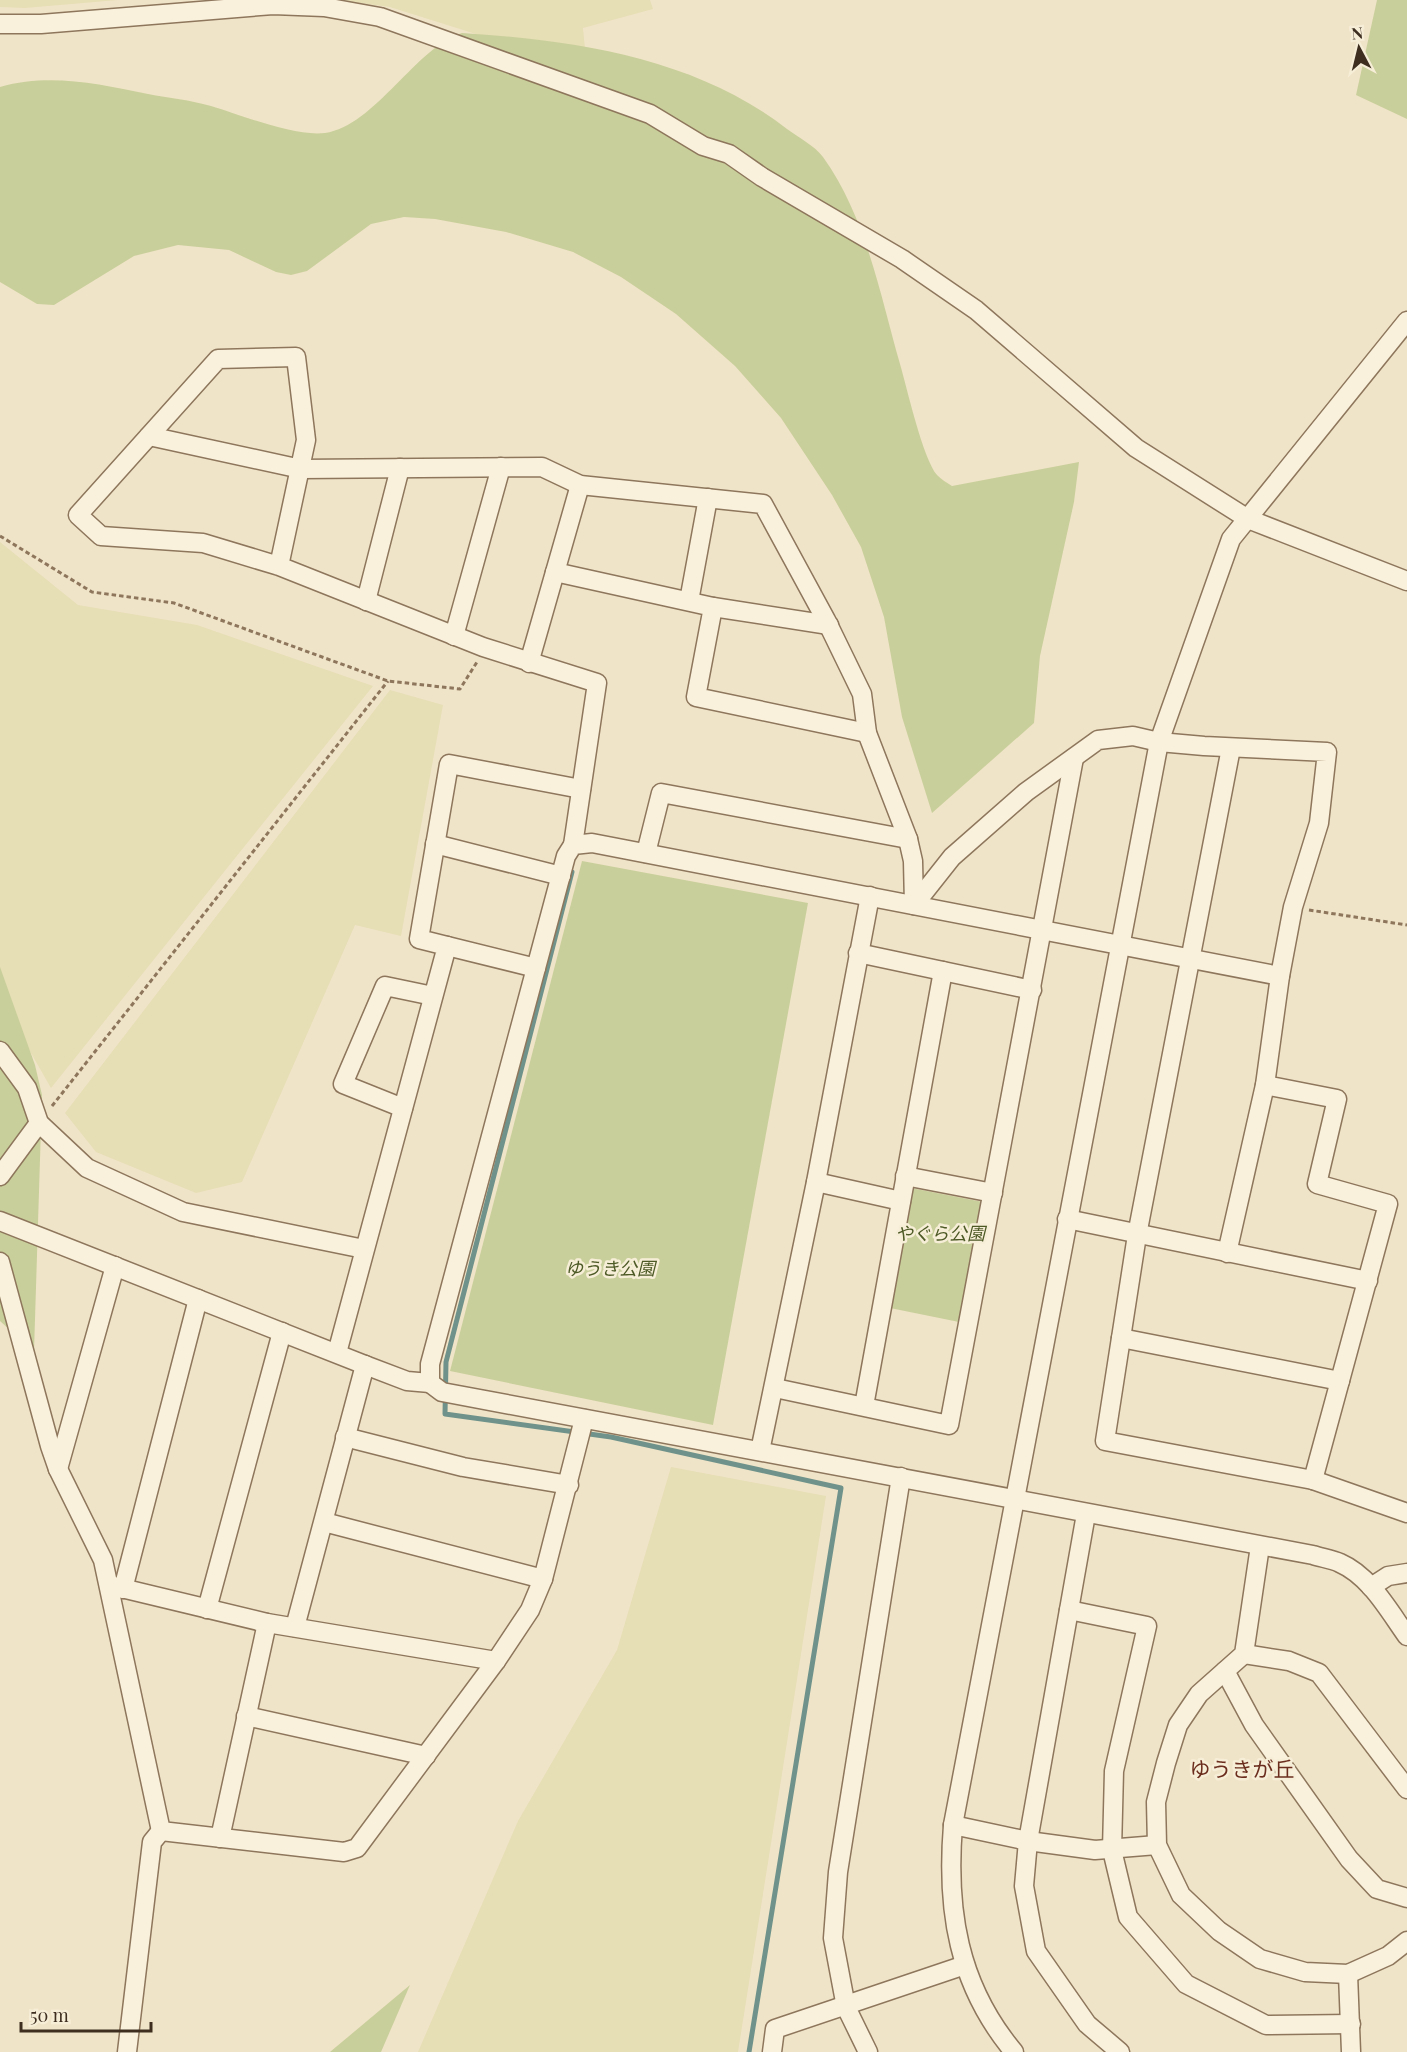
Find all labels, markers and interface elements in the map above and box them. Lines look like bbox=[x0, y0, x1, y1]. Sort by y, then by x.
north arrow bbox=[1329, 18, 1389, 78]
text: N bbox=[1350, 21, 1365, 44]
park label: やぐら公園 bbox=[895, 1221, 988, 1245]
park label: ゆうき公園 bbox=[565, 1256, 658, 1280]
district label: ゆうきが丘 bbox=[1190, 1754, 1295, 1782]
scale bar bbox=[21, 1995, 152, 2033]
text: 50 m bbox=[30, 2003, 69, 2027]

